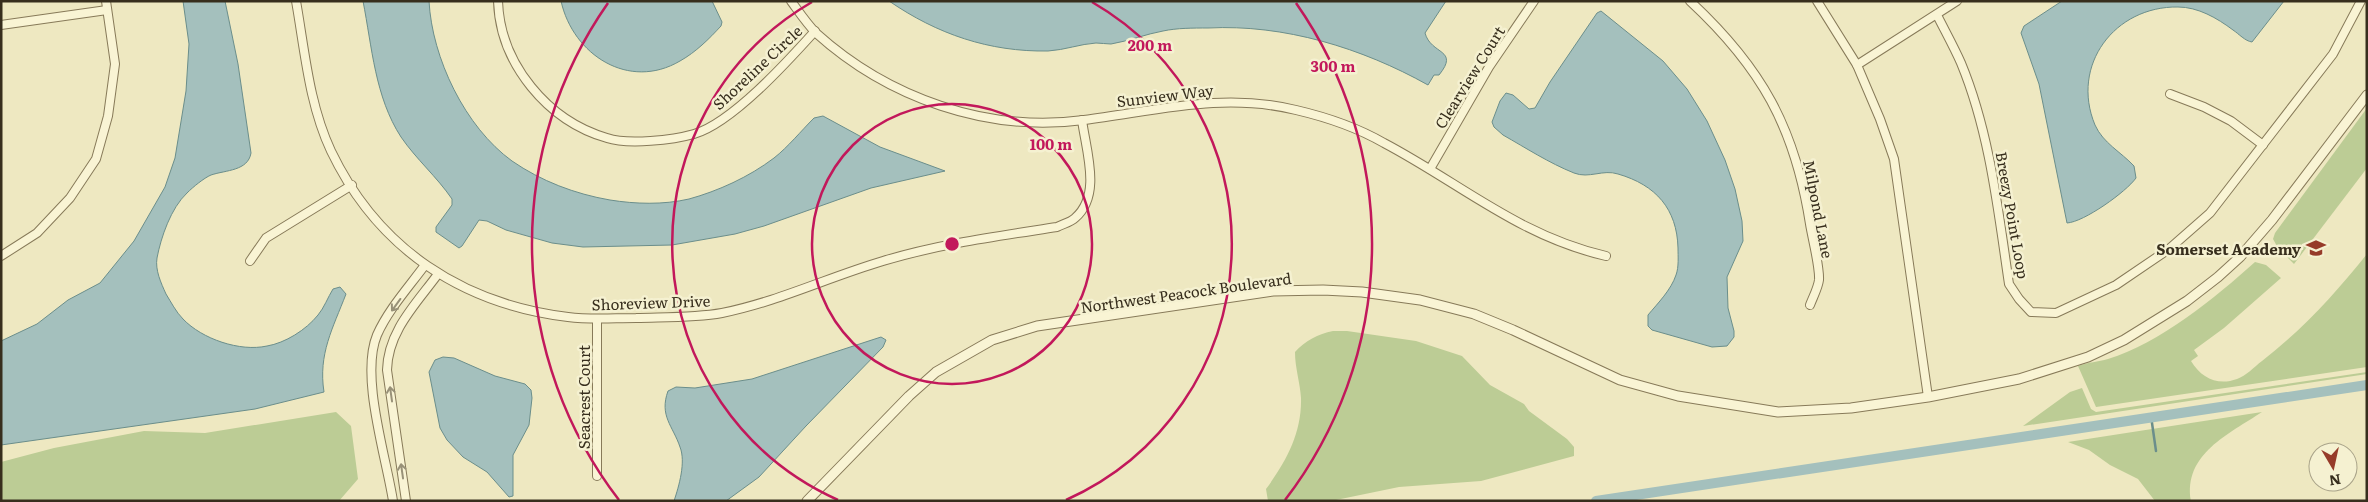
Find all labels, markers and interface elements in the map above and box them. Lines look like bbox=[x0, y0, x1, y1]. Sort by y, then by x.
street label: Shoreline Circle bbox=[707, 19, 807, 115]
street label: Clearview Court bbox=[1428, 21, 1510, 133]
text: 200 m bbox=[1128, 33, 1172, 56]
text: 300 m bbox=[1311, 54, 1355, 77]
street label: Sunview Way bbox=[1115, 78, 1215, 112]
text: 100 m bbox=[1030, 132, 1072, 155]
street label: Breezy Point Loop bbox=[1990, 150, 2036, 280]
street label: Milpond Lane bbox=[1798, 158, 1840, 260]
centre of rings bbox=[943, 235, 961, 253]
place label: Somerset Academy bbox=[2156, 237, 2302, 260]
school or university icon: Somerset Academy bbox=[2305, 237, 2327, 259]
street label: Northwest Peacock Boulevard bbox=[1079, 266, 1293, 318]
street label: Shoreview Drive bbox=[591, 288, 711, 316]
one-way arrow bbox=[391, 298, 401, 312]
street label: Seacrest Court bbox=[572, 345, 595, 449]
one-way arrow bbox=[385, 386, 395, 402]
north arrow bbox=[2308, 442, 2358, 492]
one-way arrow bbox=[397, 464, 407, 480]
text: N bbox=[2328, 470, 2343, 492]

